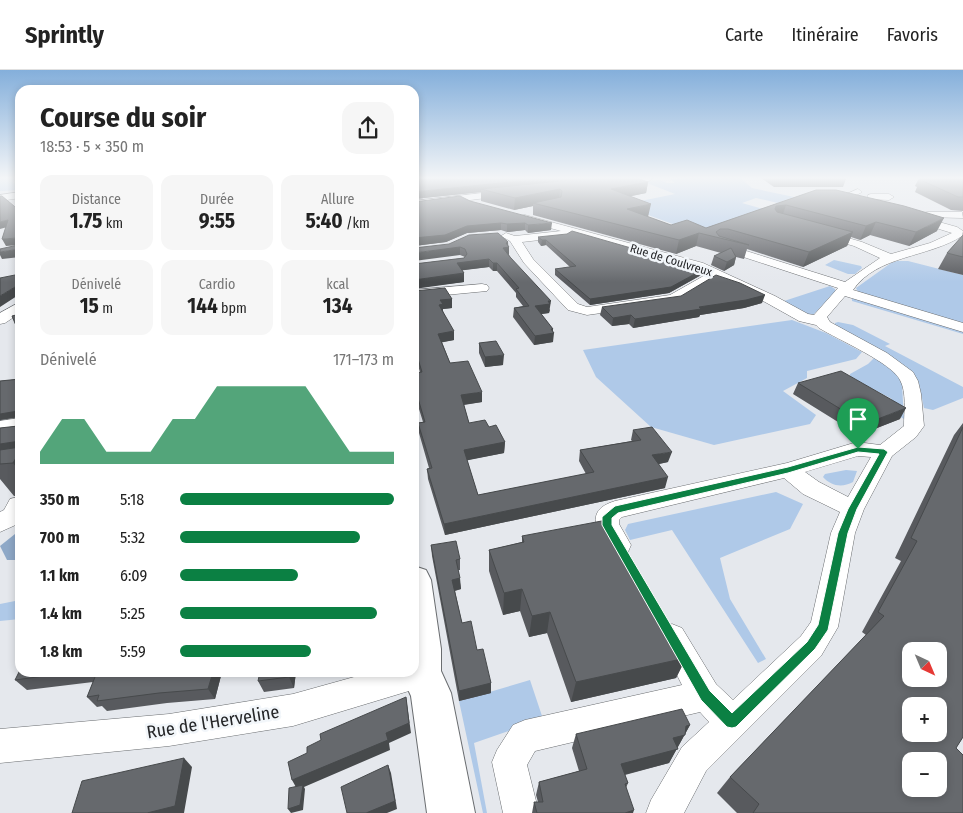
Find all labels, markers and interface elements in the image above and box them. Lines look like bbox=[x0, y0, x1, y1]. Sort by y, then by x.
text: Sprintly bbox=[25, 21, 104, 49]
text: Carte bbox=[725, 24, 763, 46]
text: Itinéraire bbox=[791, 24, 859, 46]
text: Favoris bbox=[887, 24, 938, 46]
text: Course du soir bbox=[40, 101, 206, 134]
button: share bbox=[342, 102, 394, 154]
text: 18:53 · 5 × 350 m bbox=[40, 137, 144, 156]
text: Distance bbox=[72, 191, 121, 208]
text: Durée bbox=[200, 191, 234, 208]
text: Allure bbox=[321, 191, 354, 208]
text: 1.75 bbox=[70, 208, 102, 234]
text: 9:55 bbox=[199, 208, 235, 234]
text: 5:40 bbox=[305, 208, 343, 234]
text: km bbox=[102, 215, 123, 232]
text: /km bbox=[343, 215, 370, 232]
street label: Rue de Coulvreux bbox=[628, 241, 714, 279]
text: Dénivelé bbox=[72, 276, 121, 293]
text: Cardio bbox=[199, 276, 235, 293]
text: kcal bbox=[326, 276, 349, 293]
text: 15 bbox=[80, 293, 99, 319]
text: 144 bbox=[187, 293, 218, 319]
text: 134 bbox=[323, 293, 352, 319]
text: m bbox=[99, 300, 113, 317]
text: bpm bbox=[218, 300, 247, 317]
text: Dénivelé bbox=[40, 350, 97, 369]
text: 171–173 m bbox=[333, 350, 394, 369]
pin bbox=[837, 398, 879, 449]
icon: arrive bbox=[844, 405, 872, 433]
text: 350 m bbox=[40, 490, 80, 509]
text: 5:18 bbox=[120, 490, 144, 509]
text: 700 m bbox=[40, 528, 80, 547]
text: 5:32 bbox=[120, 528, 145, 547]
text: 1.1 km bbox=[40, 566, 79, 585]
text: 6:09 bbox=[120, 566, 147, 585]
text: 1.4 km bbox=[40, 604, 82, 623]
text: 5:25 bbox=[120, 604, 145, 623]
text: 1.8 km bbox=[40, 642, 83, 661]
text: 5:59 bbox=[120, 642, 146, 661]
north arrow bbox=[902, 642, 948, 688]
map controls bbox=[902, 642, 947, 797]
button: + bbox=[902, 697, 947, 742]
street label: Rue de l'Herveline bbox=[145, 701, 281, 743]
button: − bbox=[902, 752, 947, 797]

